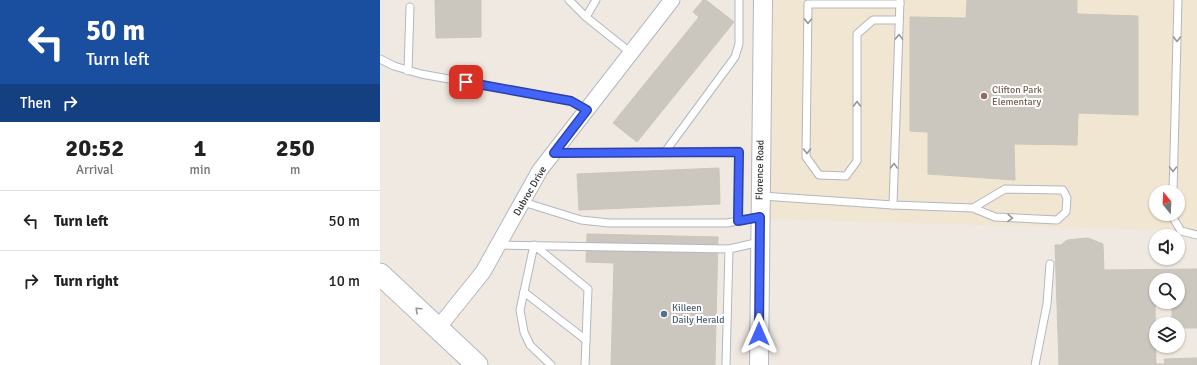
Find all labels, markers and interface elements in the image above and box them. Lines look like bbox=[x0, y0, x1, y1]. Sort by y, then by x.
text: 50 m bbox=[86, 14, 145, 48]
icon: left bbox=[20, 16, 72, 68]
one-way arrow bbox=[804, 18, 812, 24]
one-way arrow bbox=[894, 34, 903, 40]
one-way arrow bbox=[1172, 36, 1181, 42]
text: Turn left bbox=[86, 48, 149, 70]
pin bbox=[449, 65, 483, 99]
icon: arrive bbox=[455, 71, 477, 93]
place label: Clifton Park Elementary bbox=[992, 84, 1042, 108]
marker: Clifton Park Elementary bbox=[979, 91, 989, 101]
icon: right bbox=[59, 92, 81, 114]
text: Then bbox=[20, 94, 51, 112]
one-way arrow bbox=[853, 101, 861, 107]
text: 20:52 bbox=[65, 133, 124, 163]
text: 1 bbox=[194, 133, 206, 163]
text: 250 bbox=[276, 133, 315, 163]
street label: Florence Road bbox=[753, 140, 767, 200]
one-way arrow bbox=[803, 148, 811, 154]
text: Arrival bbox=[76, 162, 113, 178]
text: min bbox=[190, 162, 211, 178]
text: m bbox=[290, 162, 300, 178]
one-way arrow bbox=[890, 163, 899, 169]
street label: Dubroc Drive bbox=[511, 164, 549, 218]
one-way arrow bbox=[1169, 166, 1178, 172]
north arrow bbox=[1149, 185, 1185, 221]
map controls bbox=[1149, 185, 1185, 353]
icon: left bbox=[20, 210, 42, 232]
text: Turn left bbox=[54, 212, 108, 230]
text: 50 m bbox=[329, 212, 360, 230]
one-way arrow bbox=[1007, 214, 1013, 222]
button: sound bbox=[1149, 229, 1185, 265]
icon: right bbox=[20, 270, 42, 292]
text: Turn right bbox=[54, 272, 119, 290]
text: 10 m bbox=[329, 272, 360, 290]
button: search bbox=[1149, 273, 1185, 309]
place label: Killeen Daily Herald bbox=[672, 302, 724, 326]
one-way arrow bbox=[415, 307, 423, 315]
marker: Killeen Daily Herald bbox=[659, 309, 669, 319]
position arrow bbox=[738, 313, 780, 355]
button: layers bbox=[1149, 317, 1185, 353]

